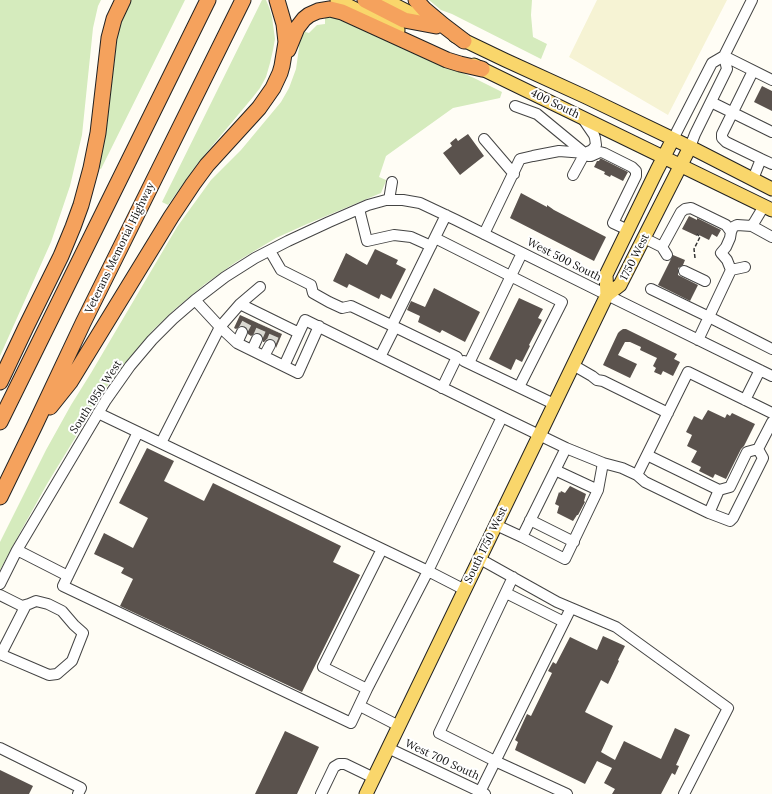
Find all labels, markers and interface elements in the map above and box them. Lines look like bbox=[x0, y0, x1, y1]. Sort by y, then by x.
street label: 400 South bbox=[528, 87, 582, 121]
street label: Veterans Memorial Highway bbox=[82, 180, 158, 316]
street label: 1750 West bbox=[618, 231, 652, 283]
street label: West 500 South bbox=[525, 236, 603, 284]
street label: South 1950 West bbox=[67, 358, 125, 436]
street label: South 1750 West bbox=[462, 505, 510, 585]
street label: West 700 South bbox=[403, 737, 481, 783]

